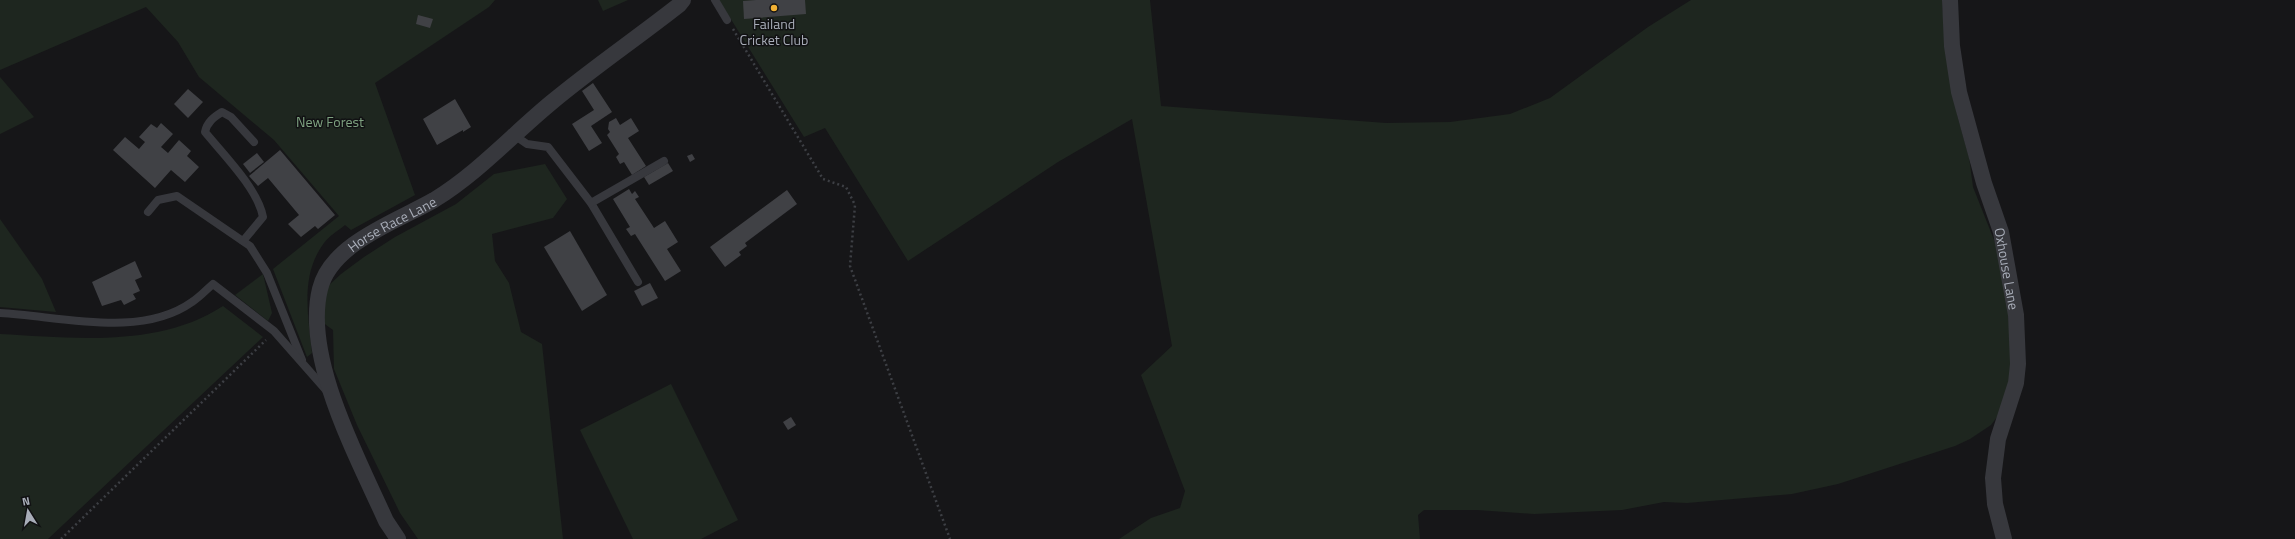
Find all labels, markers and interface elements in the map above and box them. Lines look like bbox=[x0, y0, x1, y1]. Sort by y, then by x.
marker: Failand Cricket Club bbox=[769, 3, 779, 13]
place label: Failand Cricket Club bbox=[740, 13, 808, 50]
park label: New Forest bbox=[296, 111, 364, 132]
street label: Horse Race Lane bbox=[342, 191, 440, 257]
street label: Oxhouse Lane bbox=[1990, 226, 2025, 311]
north arrow bbox=[8, 491, 48, 531]
text: N bbox=[21, 493, 31, 510]

